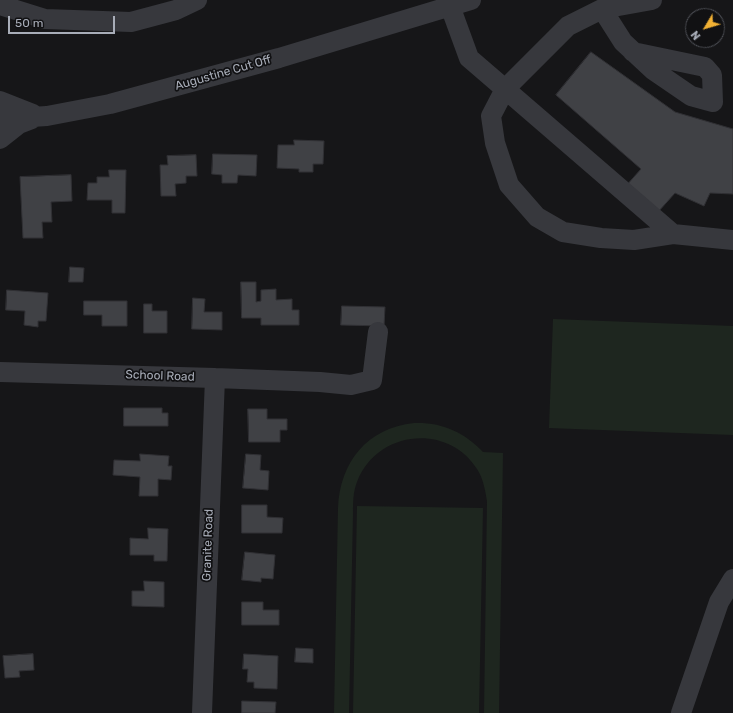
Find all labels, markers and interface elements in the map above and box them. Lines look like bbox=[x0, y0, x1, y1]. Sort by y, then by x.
scale bar bbox=[10, 8, 117, 34]
north arrow bbox=[685, 8, 725, 48]
text: 50 m bbox=[15, 16, 43, 30]
text: N bbox=[688, 28, 704, 42]
street label: Augustine Cut Off bbox=[173, 52, 273, 94]
street label: School Road bbox=[125, 368, 195, 384]
street label: Granite Road bbox=[200, 509, 216, 581]

